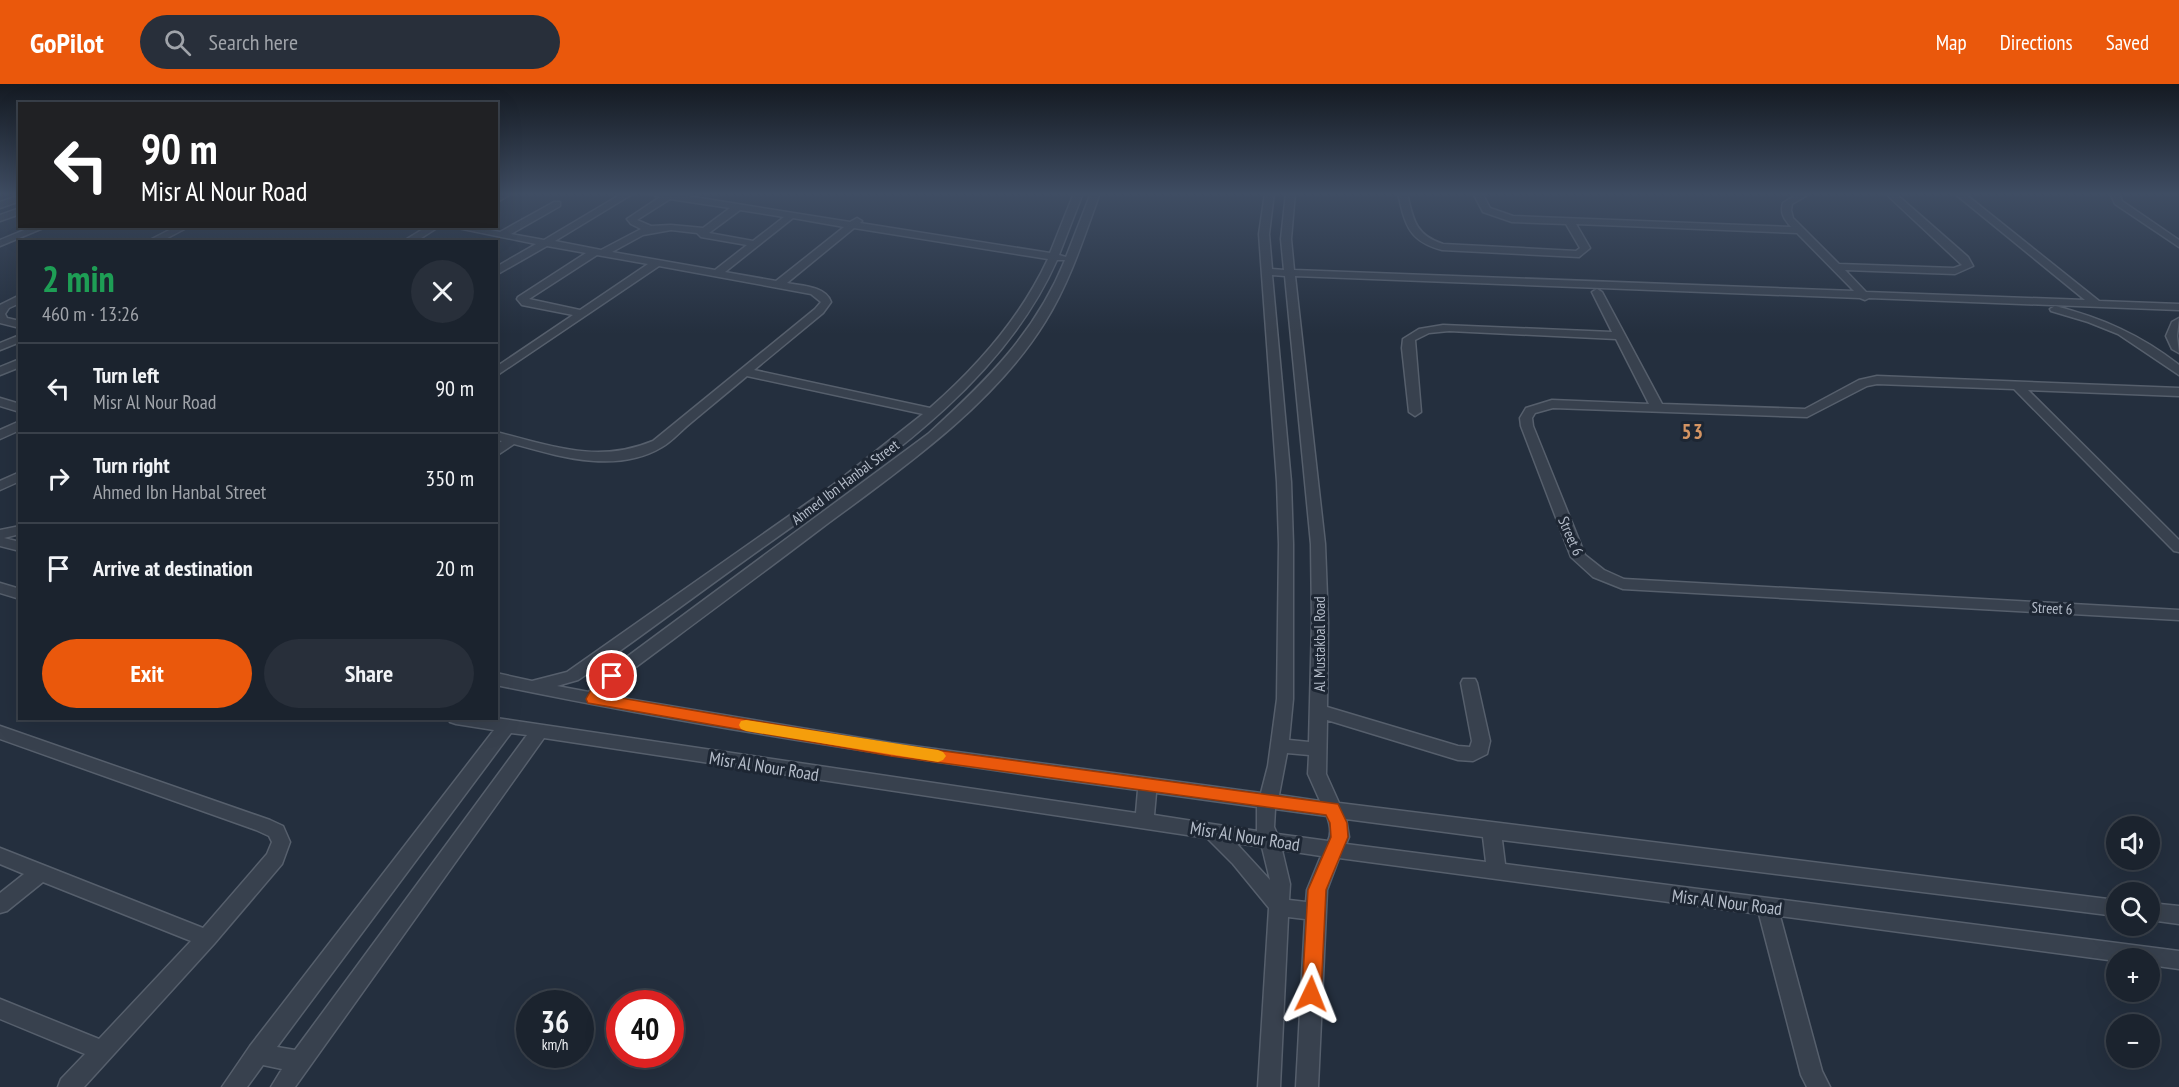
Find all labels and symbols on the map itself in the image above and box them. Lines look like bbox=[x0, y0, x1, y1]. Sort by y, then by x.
district label: 53 bbox=[1681, 418, 1705, 445]
street label: Ahmed Ibn Hanbal Street bbox=[787, 435, 903, 529]
street label: Street 6 bbox=[1554, 513, 1588, 559]
street label: Al Mustakbal Road bbox=[1310, 596, 1329, 692]
street label: Street 6 bbox=[2031, 597, 2073, 619]
pin bbox=[586, 650, 637, 701]
street label: Misr Al Nour Road bbox=[707, 746, 821, 786]
street label: Misr Al Nour Road bbox=[1188, 816, 1302, 856]
street label: Misr Al Nour Road bbox=[1671, 884, 1783, 920]
position arrow bbox=[1279, 962, 1343, 1026]
speed limit sign: 40 bbox=[606, 990, 684, 1068]

